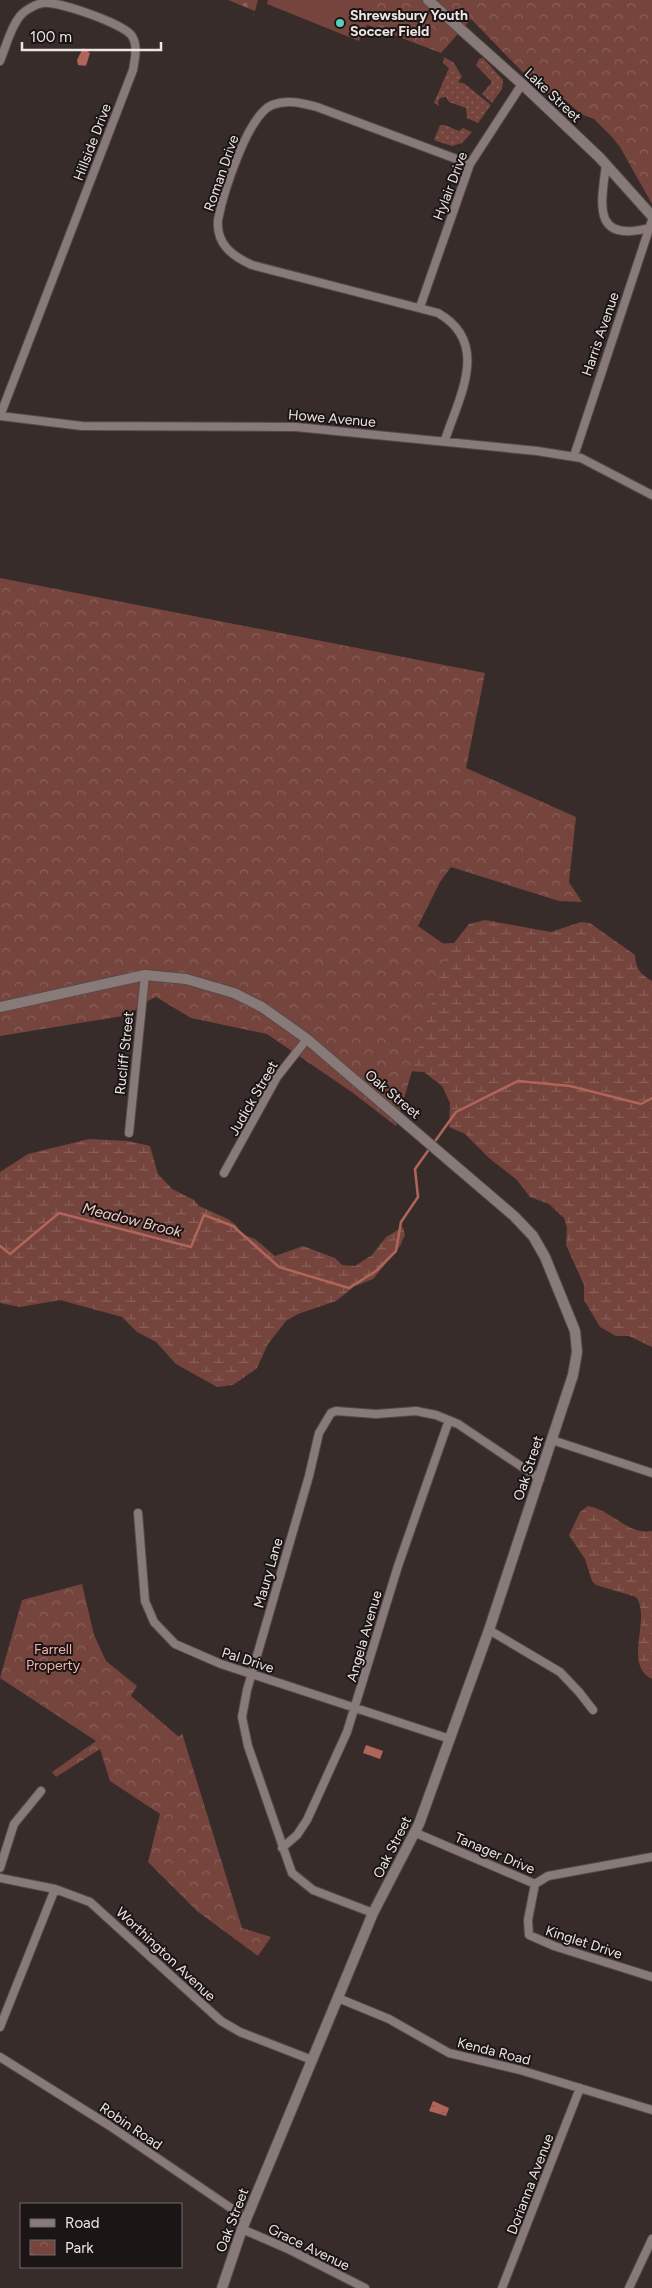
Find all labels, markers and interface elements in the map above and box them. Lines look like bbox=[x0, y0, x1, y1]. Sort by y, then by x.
place label: Shrewsbury Youth Soccer Field bbox=[350, 7, 468, 40]
marker: Shrewsbury Youth Soccer Field bbox=[334, 17, 346, 29]
scale bar bbox=[22, 20, 161, 52]
text: 100 m bbox=[30, 28, 72, 46]
street label: Lake Street bbox=[521, 65, 585, 126]
street label: Hillside Drive bbox=[70, 101, 115, 183]
street label: Roman Drive bbox=[200, 132, 243, 214]
street label: Hylair Drive bbox=[430, 149, 471, 223]
street label: Harris Avenue bbox=[578, 290, 623, 378]
street label: Howe Avenue bbox=[288, 406, 377, 431]
street label: Rucliff Street bbox=[112, 1011, 137, 1095]
street label: Judick Street bbox=[225, 1058, 282, 1139]
street label: Oak Street bbox=[361, 1066, 424, 1123]
water label: Meadow Brook bbox=[81, 1199, 184, 1241]
street label: Oak Street bbox=[510, 1433, 547, 1503]
street label: Maury Lane bbox=[250, 1536, 287, 1610]
street label: Angela Avenue bbox=[343, 1588, 386, 1684]
park label: Farrell Property bbox=[26, 1641, 81, 1674]
street label: Pal Drive bbox=[220, 1644, 276, 1677]
street label: Oak Street bbox=[370, 1813, 415, 1881]
street label: Tanager Drive bbox=[452, 1829, 538, 1878]
street label: Worthington Avenue bbox=[112, 1904, 219, 2005]
street label: Kinglet Drive bbox=[543, 1922, 625, 1963]
street label: Kenda Road bbox=[455, 2034, 532, 2069]
street label: Robin Road bbox=[96, 2099, 165, 2154]
street label: Dorianna Avenue bbox=[503, 2131, 558, 2237]
street label: Oak Street bbox=[212, 2186, 252, 2255]
legend bbox=[20, 2203, 182, 2268]
text: Road bbox=[65, 2214, 100, 2232]
street label: Grace Avenue bbox=[265, 2220, 353, 2275]
text: Park bbox=[65, 2239, 94, 2257]

